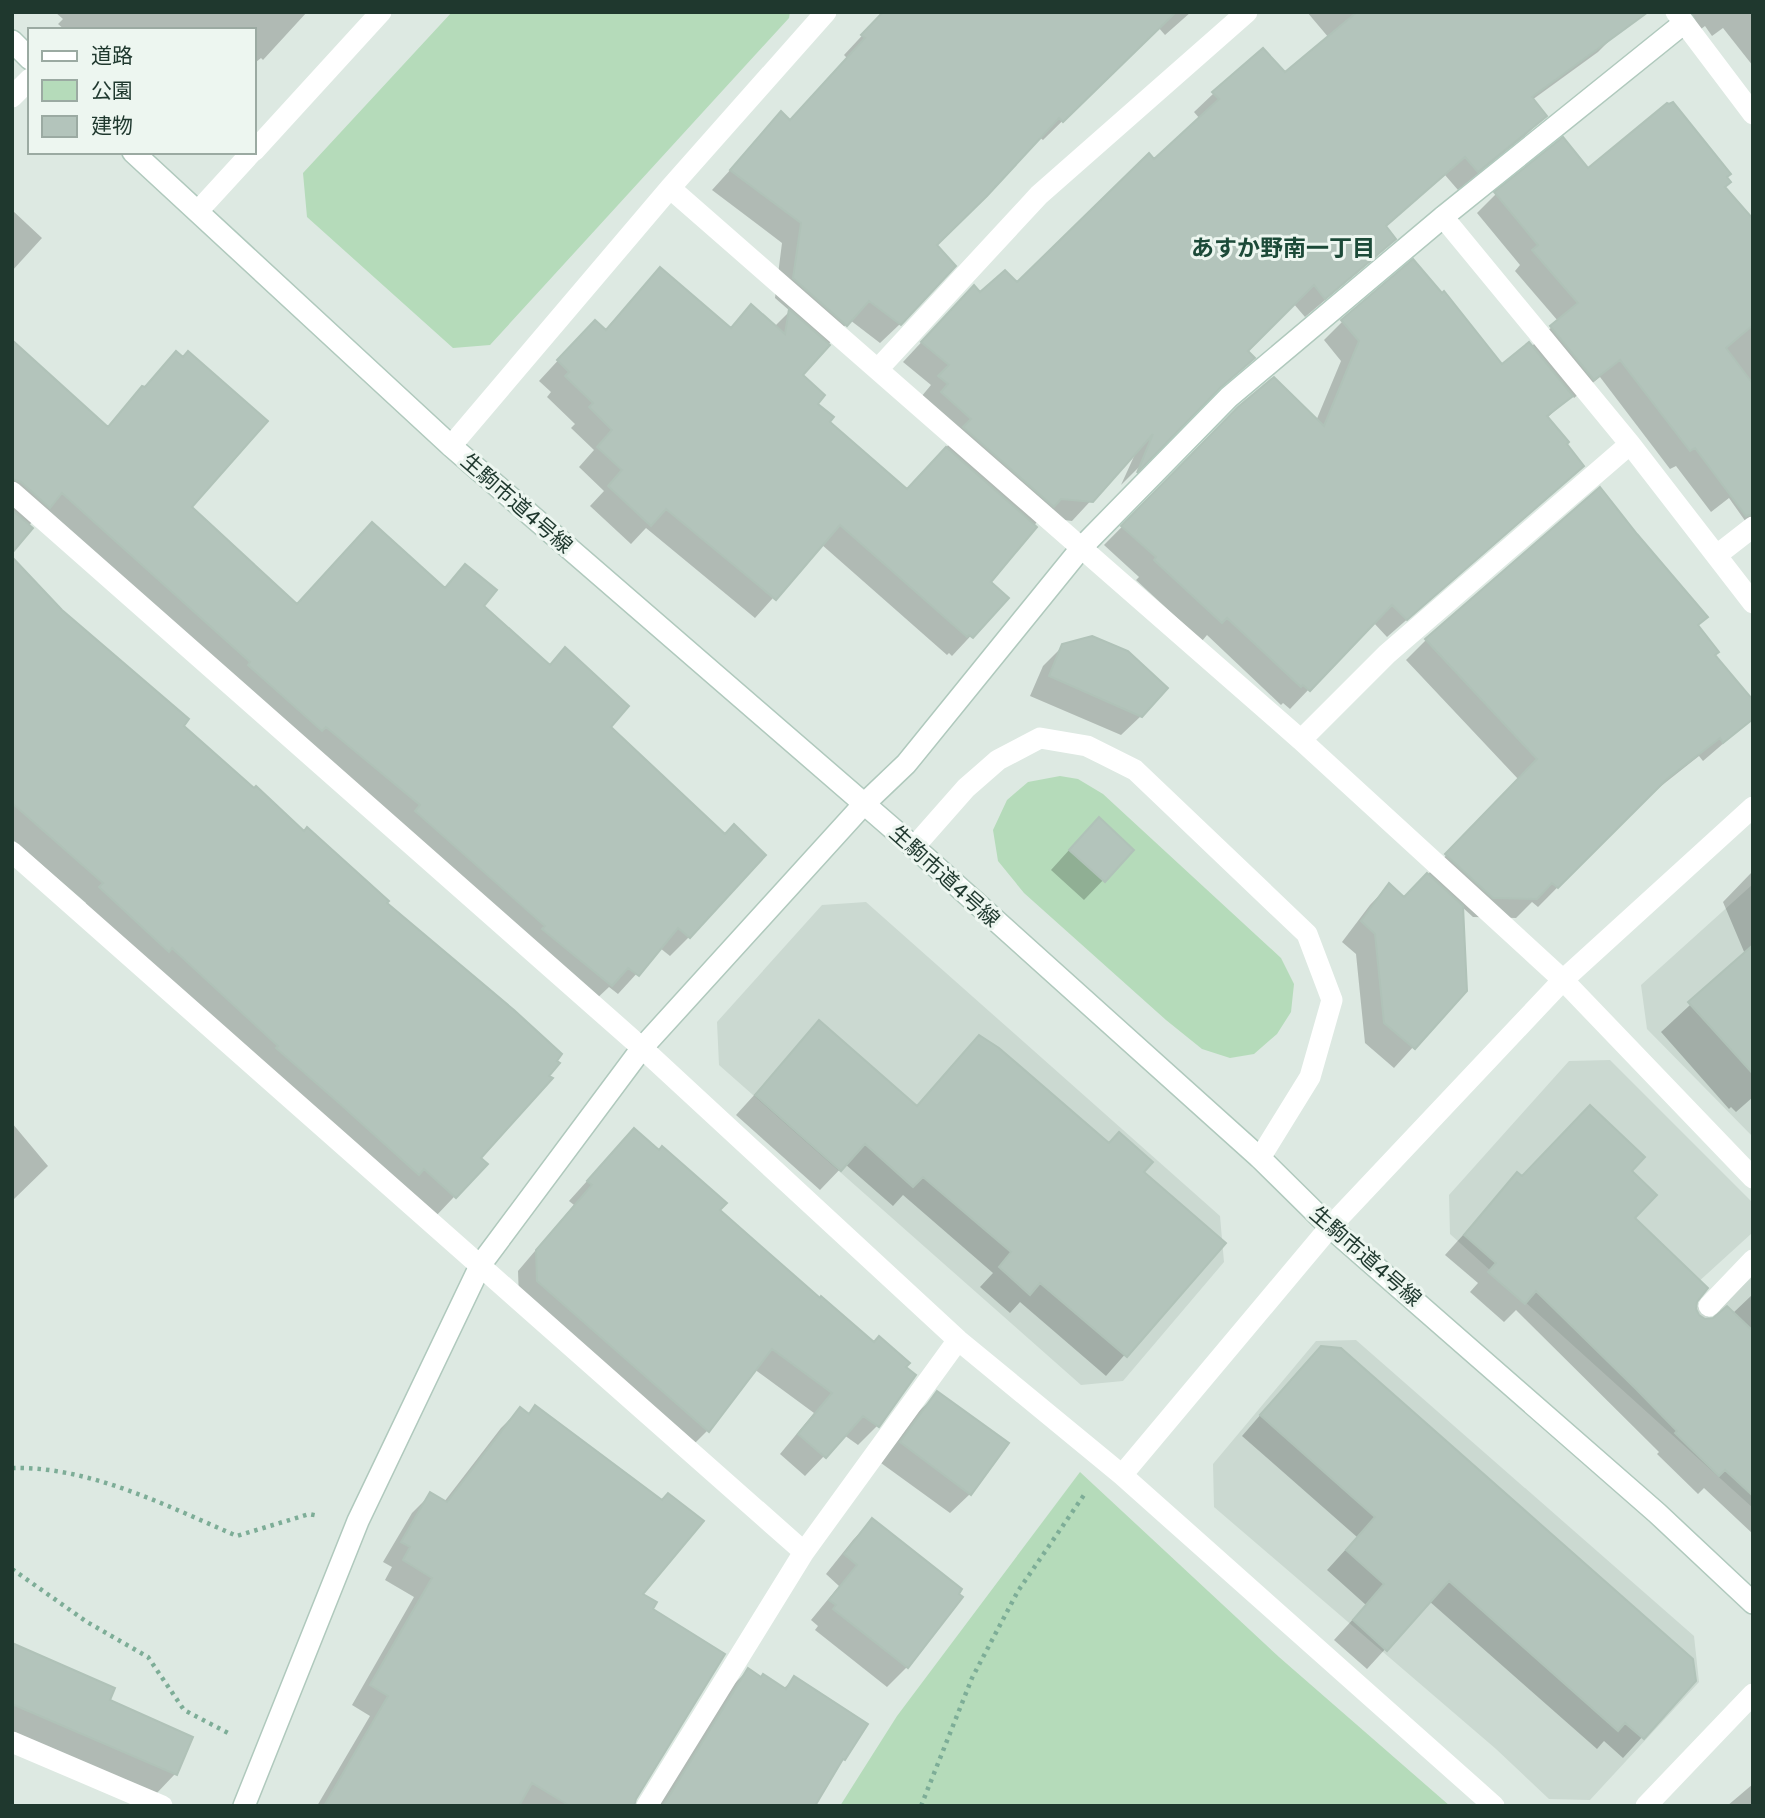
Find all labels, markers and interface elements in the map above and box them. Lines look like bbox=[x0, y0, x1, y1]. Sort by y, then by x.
legend bbox=[28, 28, 256, 154]
text: 道路 bbox=[91, 43, 133, 68]
text: 公園 bbox=[91, 78, 133, 103]
text: 建物 bbox=[91, 113, 133, 138]
district label: あすか野南一丁目 bbox=[1191, 234, 1375, 262]
street label: 生駒市道4号線 bbox=[456, 448, 578, 558]
street label: 生駒市道4号線 bbox=[885, 820, 1005, 932]
street label: 生駒市道4号線 bbox=[1305, 1201, 1427, 1311]

